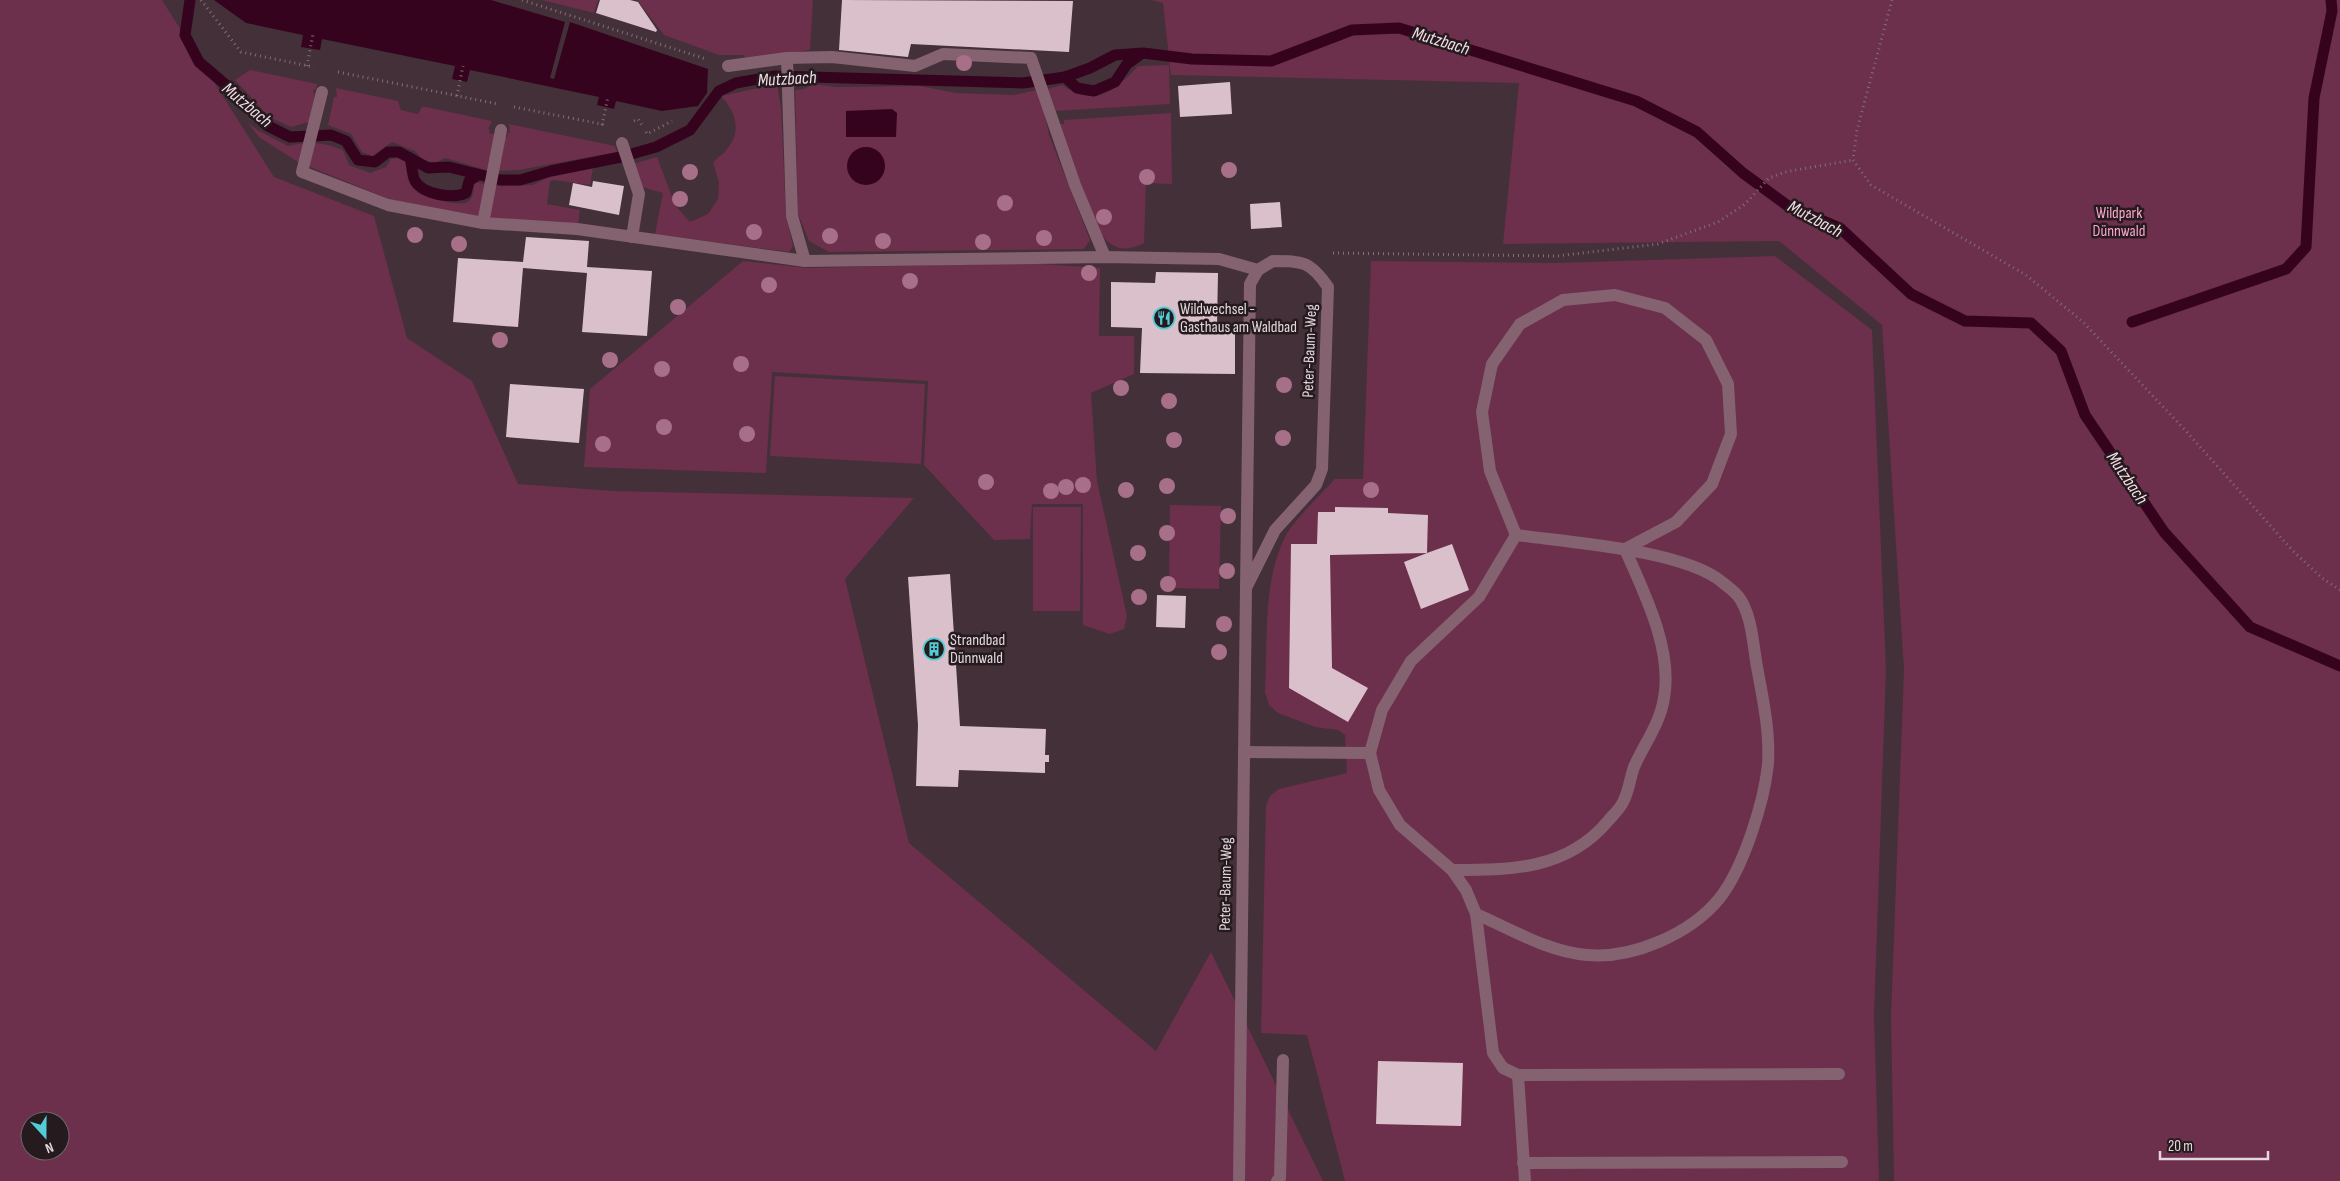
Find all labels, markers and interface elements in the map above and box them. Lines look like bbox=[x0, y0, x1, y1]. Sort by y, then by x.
water label: Mutzbach bbox=[1410, 22, 1473, 60]
water label: Mutzbach bbox=[757, 67, 817, 91]
water label: Mutzbach bbox=[218, 78, 277, 132]
water label: Mutzbach bbox=[1784, 196, 1846, 242]
park label: Wildpark Dünnwald bbox=[2093, 204, 2145, 241]
place label: Wildwechsel - Gasthaus am Waldbad bbox=[1180, 300, 1297, 337]
street label: Peter-Baum-Weg bbox=[1299, 304, 1321, 398]
restaurant icon: Wildwechsel - Gasthaus am Waldbad bbox=[1152, 306, 1176, 330]
water label: Mutzbach bbox=[2102, 448, 2152, 509]
place label: Strandbad Dünnwald bbox=[950, 631, 1005, 668]
building icon: Strandbad Dünnwald bbox=[922, 637, 946, 661]
street label: Peter-Baum-Weg bbox=[1216, 837, 1236, 931]
north arrow bbox=[20, 1111, 70, 1161]
scale bar bbox=[2160, 1128, 2268, 1160]
text: 20 m bbox=[2168, 1137, 2193, 1156]
text: N bbox=[43, 1138, 56, 1157]

